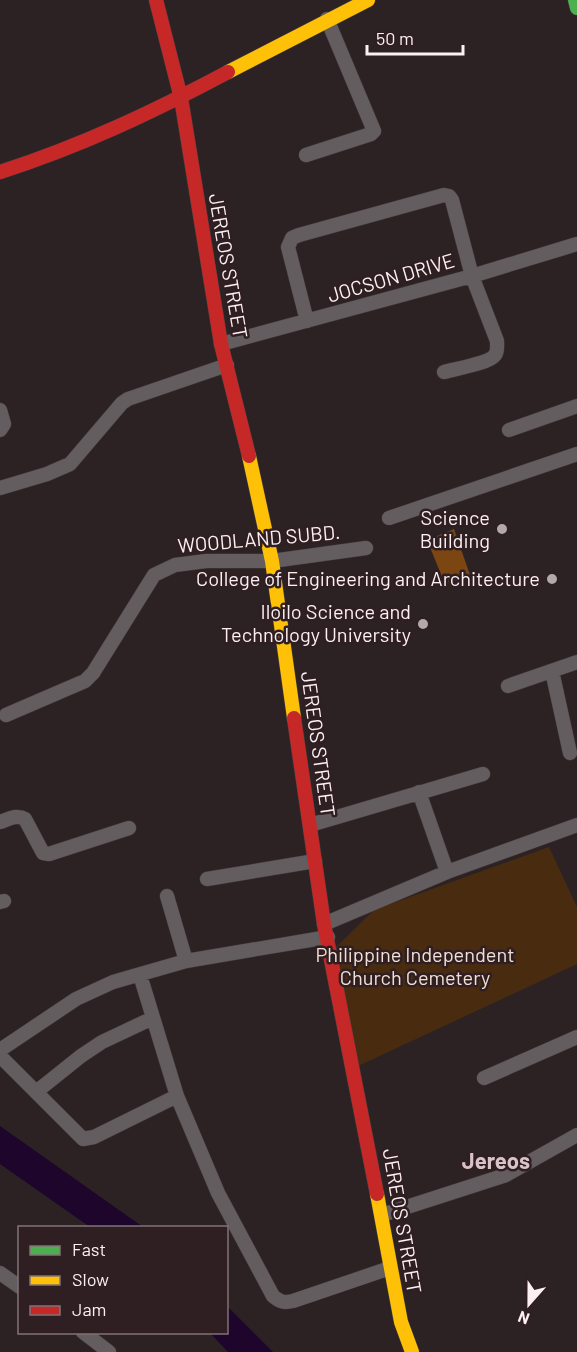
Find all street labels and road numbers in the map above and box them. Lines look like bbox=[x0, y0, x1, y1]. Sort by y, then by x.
street label: JEREOS STREET bbox=[204, 192, 254, 340]
street label: JOCSON DRIVE bbox=[325, 247, 457, 307]
street label: WOODLAND SUBD. bbox=[177, 519, 341, 557]
street label: JEREOS STREET bbox=[297, 670, 341, 818]
street label: JEREOS STREET bbox=[378, 1147, 428, 1295]

